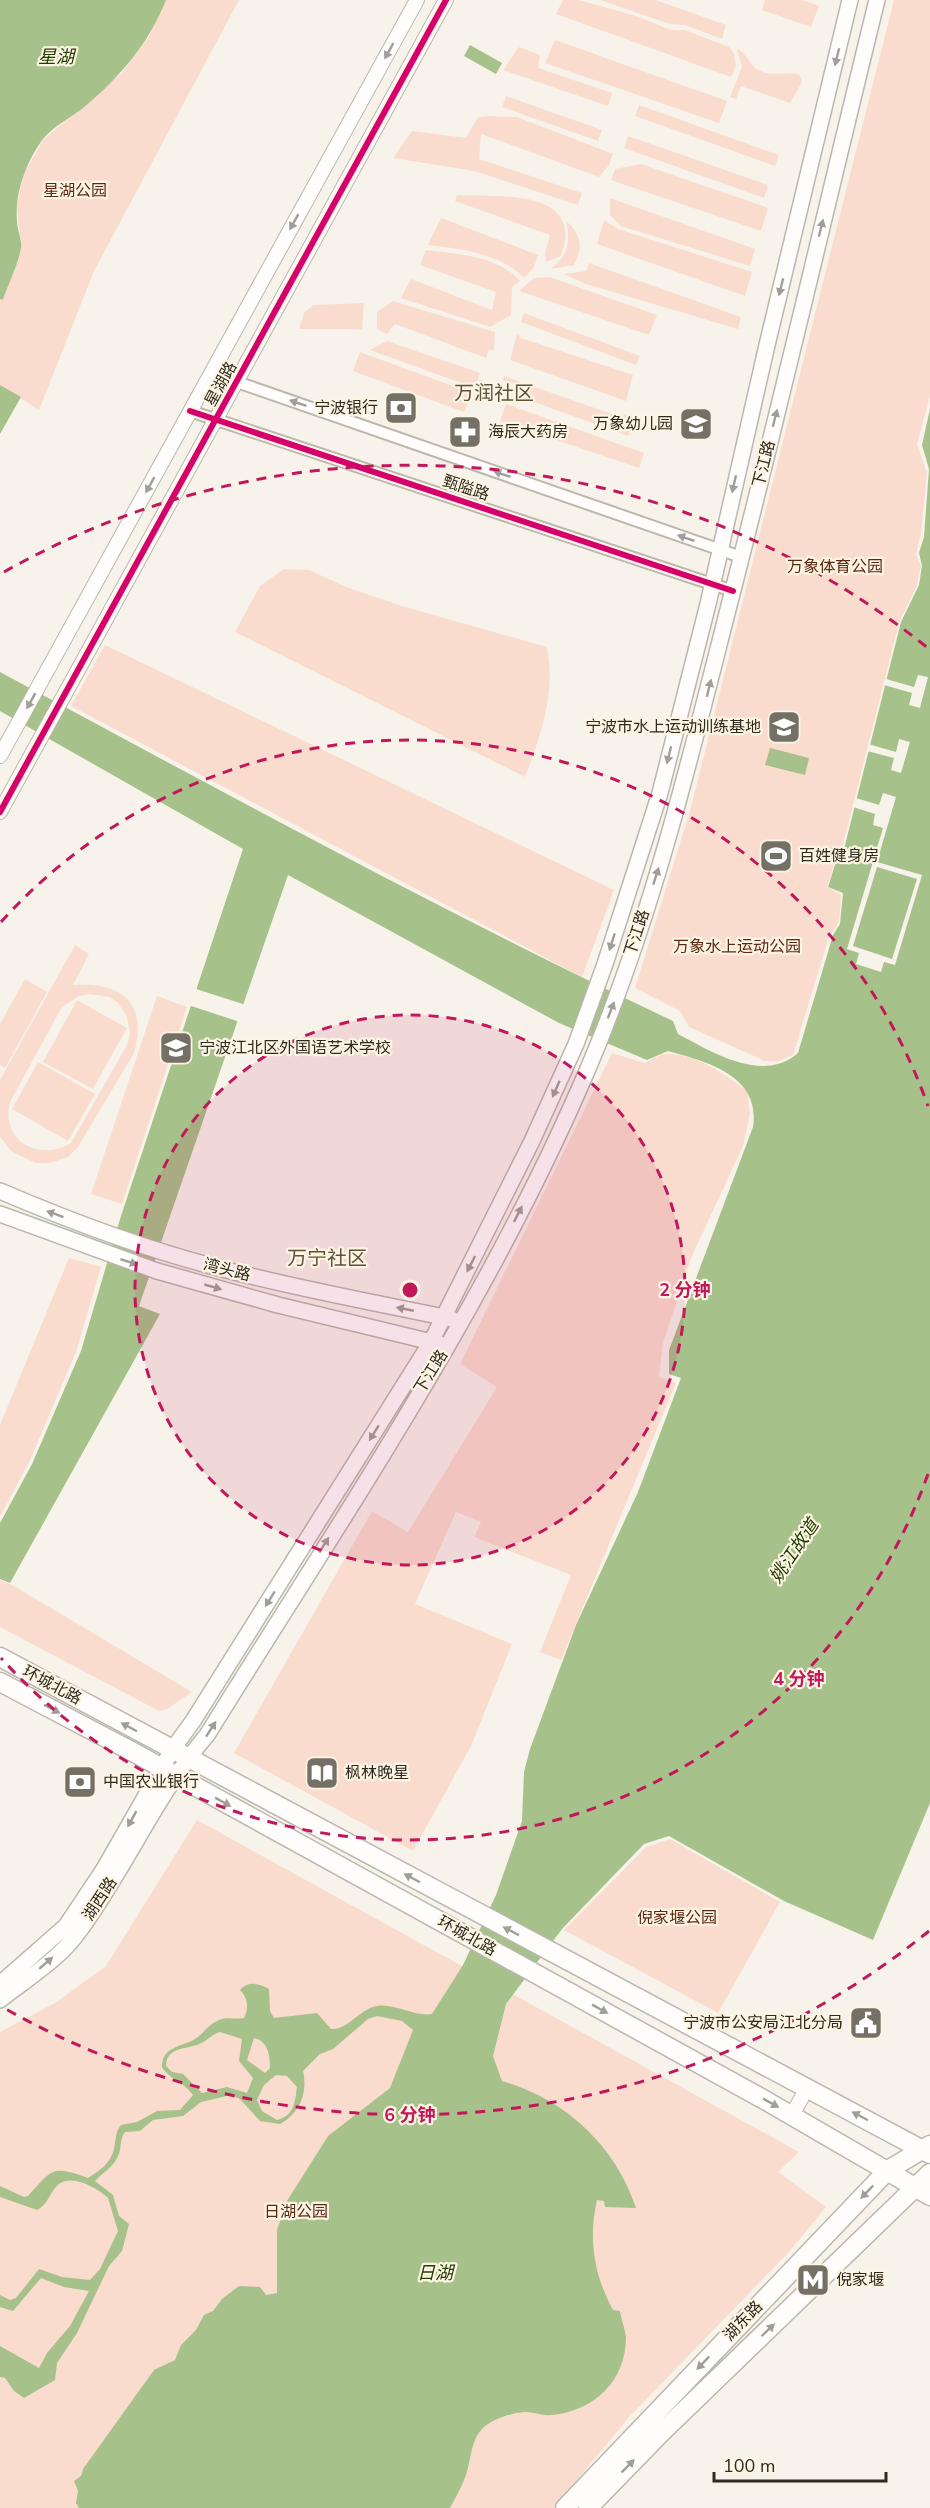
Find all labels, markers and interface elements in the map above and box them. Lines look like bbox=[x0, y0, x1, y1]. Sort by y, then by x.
one-way arrow bbox=[384, 43, 394, 60]
water label: 星湖 bbox=[38, 45, 77, 69]
one-way arrow bbox=[831, 48, 841, 66]
park label: 星湖公园 bbox=[43, 180, 107, 202]
one-way arrow bbox=[289, 214, 300, 230]
one-way arrow bbox=[817, 219, 827, 237]
one-way arrow bbox=[775, 278, 785, 296]
street label: 星湖路 bbox=[200, 358, 242, 410]
district label: 万润社区 bbox=[454, 380, 534, 407]
bank icon: 宁波银行 bbox=[383, 390, 419, 426]
place label: 宁波银行 bbox=[314, 397, 378, 419]
one-way arrow bbox=[289, 398, 307, 408]
school or university icon: 万象幼儿园 bbox=[678, 406, 714, 442]
one-way arrow bbox=[771, 408, 781, 427]
place label: 万象幼儿园 bbox=[593, 413, 673, 435]
pharmacy icon: 海辰大药房 bbox=[447, 414, 483, 450]
place label: 海辰大药房 bbox=[488, 421, 568, 443]
street label: 下江路 bbox=[748, 438, 780, 490]
one-way arrow bbox=[493, 468, 511, 478]
street label: 甄隘路 bbox=[440, 470, 492, 506]
one-way arrow bbox=[729, 475, 739, 493]
one-way arrow bbox=[145, 477, 155, 494]
one-way arrow bbox=[677, 532, 695, 542]
park label: 万象体育公园 bbox=[787, 556, 883, 578]
one-way arrow bbox=[704, 679, 714, 698]
one-way arrow bbox=[25, 693, 36, 709]
school or university icon: 宁波市水上运动训练基地 bbox=[766, 709, 802, 745]
place label: 宁波市水上运动训练基地 bbox=[585, 716, 761, 738]
one-way arrow bbox=[664, 746, 674, 764]
sports icon: 百姓健身房 bbox=[758, 838, 794, 874]
place label: 百姓健身房 bbox=[799, 845, 879, 867]
one-way arrow bbox=[652, 867, 661, 885]
street label: 下江路 bbox=[619, 907, 655, 959]
one-way arrow bbox=[607, 933, 616, 951]
park label: 万象水上运动公园 bbox=[673, 936, 801, 958]
one-way arrow bbox=[607, 1001, 616, 1019]
school or university icon: 宁波江北区外国语艺术学校 bbox=[158, 1030, 194, 1066]
place label: 宁波江北区外国语艺术学校 bbox=[199, 1037, 391, 1059]
one-way arrow bbox=[551, 1080, 561, 1098]
one-way arrow bbox=[513, 1205, 523, 1222]
one-way arrow bbox=[46, 1208, 64, 1218]
district label: 万宁社区 bbox=[287, 1245, 367, 1272]
street label: 湾头路 bbox=[201, 1254, 253, 1286]
one-way arrow bbox=[466, 1256, 476, 1273]
one-way arrow bbox=[120, 1257, 138, 1267]
text: 2 分钟 bbox=[659, 1278, 711, 1302]
centre of rings bbox=[400, 1280, 420, 1300]
one-way arrow bbox=[204, 1283, 222, 1292]
one-way arrow bbox=[396, 1304, 415, 1313]
street label: 下江路 bbox=[409, 1346, 453, 1398]
one-way arrow bbox=[368, 1425, 379, 1441]
water label: 姚江故道 bbox=[764, 1512, 826, 1588]
one-way arrow bbox=[319, 1537, 330, 1554]
one-way arrow bbox=[265, 1590, 276, 1607]
street label: 环城北路 bbox=[19, 1660, 85, 1710]
text: 4 分钟 bbox=[773, 1667, 825, 1691]
one-way arrow bbox=[43, 1704, 60, 1714]
one-way arrow bbox=[205, 1721, 216, 1737]
one-way arrow bbox=[120, 1722, 137, 1732]
library icon: 枫林晚星 bbox=[304, 1755, 340, 1791]
place label: 枫林晚星 bbox=[345, 1762, 409, 1784]
bank icon: 中国农业银行 bbox=[62, 1764, 98, 1800]
place label: 中国农业银行 bbox=[103, 1771, 199, 1793]
one-way arrow bbox=[215, 1797, 232, 1807]
one-way arrow bbox=[127, 1811, 137, 1828]
street label: 湖西路 bbox=[78, 1873, 122, 1925]
one-way arrow bbox=[404, 1873, 421, 1883]
park label: 倪家堰公园 bbox=[637, 1907, 717, 1929]
street label: 环城北路 bbox=[434, 1911, 500, 1961]
one-way arrow bbox=[503, 1926, 520, 1936]
one-way arrow bbox=[38, 1956, 53, 1970]
one-way arrow bbox=[592, 2004, 609, 2014]
public building icon: 宁波市公安局江北分局 bbox=[848, 2005, 884, 2041]
place label: 宁波市公安局江北分局 bbox=[683, 2012, 843, 2034]
one-way arrow bbox=[763, 2098, 780, 2108]
text: 6 分钟 bbox=[384, 2103, 436, 2127]
one-way arrow bbox=[851, 2111, 868, 2121]
one-way arrow bbox=[860, 2184, 874, 2199]
park label: 日湖公园 bbox=[264, 2201, 328, 2223]
water label: 日湖 bbox=[417, 2261, 456, 2285]
metro station icon: 倪家堰 bbox=[795, 2262, 831, 2298]
place label: 倪家堰 bbox=[836, 2269, 884, 2291]
street label: 湖东路 bbox=[718, 2296, 768, 2346]
one-way arrow bbox=[760, 2324, 775, 2337]
one-way arrow bbox=[696, 2356, 710, 2371]
scale bar bbox=[714, 2445, 886, 2483]
text: 100 m bbox=[723, 2454, 775, 2478]
one-way arrow bbox=[621, 2459, 636, 2473]

